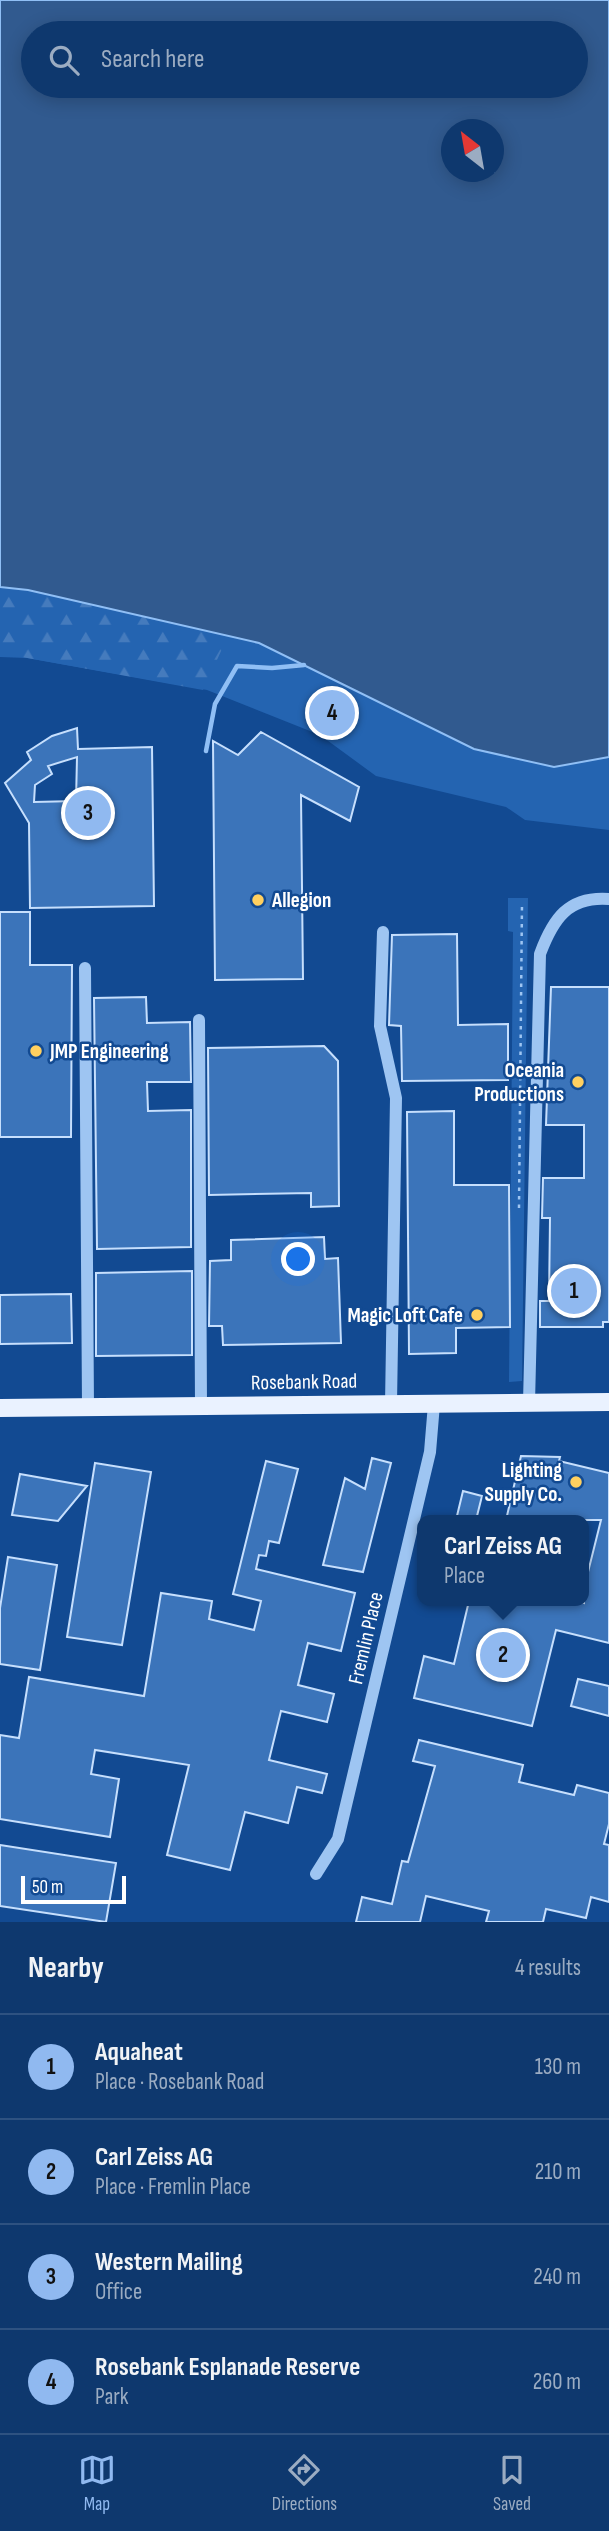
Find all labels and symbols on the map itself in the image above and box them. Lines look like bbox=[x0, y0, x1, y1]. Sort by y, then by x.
north arrow bbox=[441, 119, 504, 182]
pin: 4 bbox=[309, 687, 355, 739]
pin: 3 bbox=[65, 787, 111, 839]
place label: Allegion bbox=[271, 888, 331, 913]
marker: Allegion bbox=[250, 892, 266, 908]
place label: JMP Engineering bbox=[49, 1039, 169, 1064]
marker: JMP Engineering bbox=[28, 1043, 44, 1059]
place label: Oceania Productions bbox=[474, 1058, 564, 1107]
marker: Oceania Productions bbox=[570, 1074, 586, 1090]
your location bbox=[281, 1242, 315, 1276]
pin: 1 bbox=[551, 1265, 597, 1317]
place label: Magic Loft Cafe bbox=[347, 1303, 463, 1328]
marker: Magic Loft Cafe bbox=[469, 1307, 485, 1323]
street label: Rosebank Road bbox=[251, 1369, 357, 1395]
place label: Lighting Supply Co. bbox=[484, 1458, 562, 1507]
marker: Lighting Supply Co. bbox=[568, 1474, 584, 1490]
street label: Fremlin Place bbox=[343, 1590, 389, 1686]
pin: 2 bbox=[480, 1629, 526, 1681]
scale bar bbox=[21, 1873, 126, 1905]

